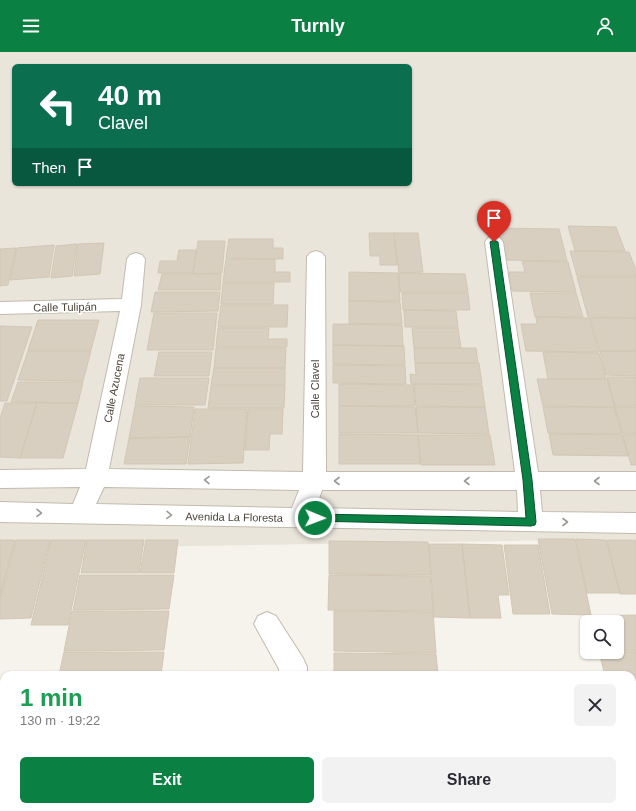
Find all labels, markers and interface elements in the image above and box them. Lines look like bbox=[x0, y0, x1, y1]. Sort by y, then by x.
icon: menu bbox=[20, 15, 42, 37]
icon: person bbox=[594, 15, 616, 37]
text: Turnly bbox=[291, 16, 345, 36]
icon: left bbox=[32, 80, 84, 132]
text: 40 m bbox=[98, 80, 162, 111]
text: Clavel bbox=[98, 113, 148, 133]
icon: arrive bbox=[74, 156, 96, 178]
text: Then bbox=[32, 159, 66, 176]
pin bbox=[477, 201, 511, 242]
icon: arrive bbox=[483, 207, 505, 229]
street label: Calle Tulipán bbox=[33, 300, 97, 314]
street label: Calle Azucena bbox=[101, 351, 127, 424]
street label: Calle Clavel bbox=[309, 360, 321, 418]
one-way arrow bbox=[204, 476, 210, 484]
one-way arrow bbox=[334, 477, 340, 485]
one-way arrow bbox=[464, 477, 470, 485]
one-way arrow bbox=[594, 477, 600, 485]
position arrow bbox=[294, 497, 336, 539]
one-way arrow bbox=[36, 509, 42, 517]
street label: Avenida La Floresta bbox=[185, 510, 284, 524]
one-way arrow bbox=[166, 511, 172, 520]
one-way arrow bbox=[562, 518, 568, 527]
map controls bbox=[580, 615, 624, 659]
button: search bbox=[580, 615, 624, 659]
text: 1 min bbox=[20, 684, 83, 711]
button: close bbox=[574, 684, 616, 726]
text: 130 m · 19:22 bbox=[20, 713, 100, 728]
button: Exit bbox=[20, 757, 314, 803]
button: Share bbox=[322, 757, 616, 803]

